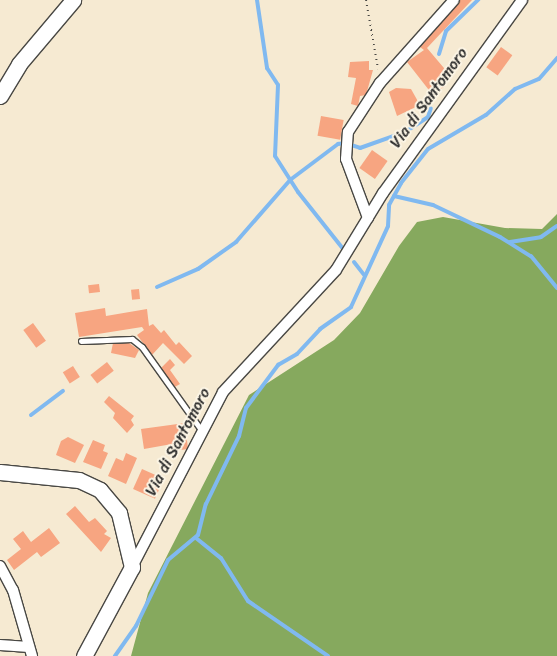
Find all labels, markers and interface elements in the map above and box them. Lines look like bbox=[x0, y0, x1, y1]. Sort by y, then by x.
street label: Via di Santomoro bbox=[386, 44, 472, 152]
street label: Via di Santomoro bbox=[141, 385, 215, 499]

